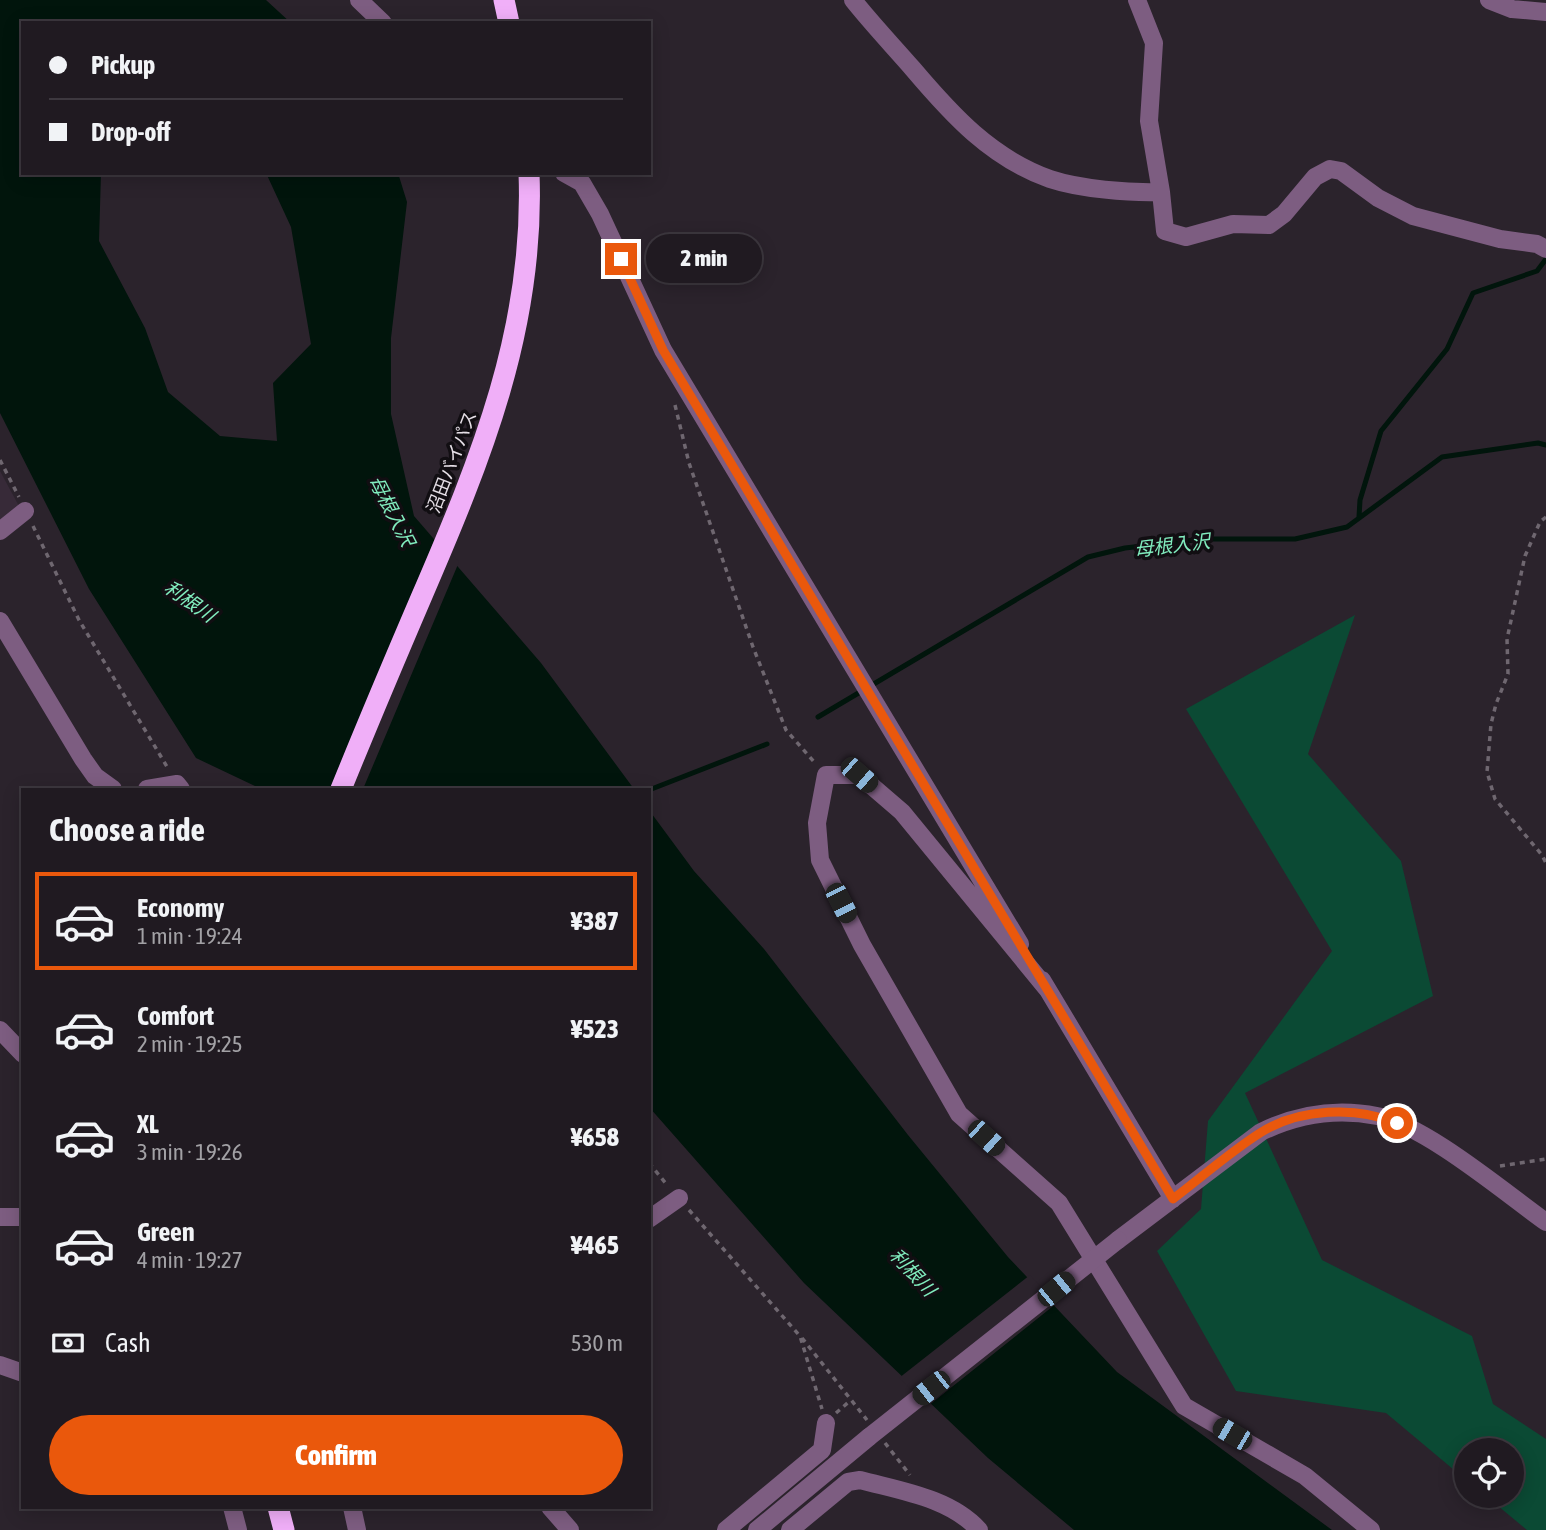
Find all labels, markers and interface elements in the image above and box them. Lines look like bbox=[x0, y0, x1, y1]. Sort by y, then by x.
text: Pickup bbox=[91, 50, 155, 80]
text: Drop-off bbox=[91, 117, 171, 147]
callout: 2 min bbox=[646, 234, 761, 284]
route end bbox=[605, 243, 637, 275]
text: 2 min bbox=[681, 245, 727, 271]
street label: 沼田バイパス bbox=[422, 408, 481, 516]
water label: 母根入沢 bbox=[365, 472, 420, 553]
water label: 母根入沢 bbox=[1133, 529, 1214, 561]
water label: 利根川 bbox=[160, 576, 221, 628]
car bbox=[837, 753, 882, 797]
text: Choose a ride bbox=[49, 811, 205, 848]
car bbox=[823, 880, 860, 926]
icon: car bbox=[53, 890, 116, 953]
text: Economy bbox=[137, 893, 224, 923]
text: ¥387 bbox=[571, 906, 619, 936]
text: 1 min · 19:24 bbox=[137, 923, 243, 949]
icon: car bbox=[53, 998, 116, 1061]
text: Comfort bbox=[137, 1001, 214, 1031]
text: ¥523 bbox=[571, 1014, 619, 1044]
text: 2 min · 19:25 bbox=[137, 1031, 243, 1057]
icon: car bbox=[53, 1106, 116, 1169]
route start bbox=[1381, 1107, 1413, 1139]
text: XL bbox=[137, 1109, 159, 1139]
car bbox=[964, 1116, 1009, 1160]
text: ¥658 bbox=[571, 1122, 619, 1152]
text: 3 min · 19:26 bbox=[137, 1139, 243, 1165]
icon: car bbox=[53, 1214, 116, 1277]
text: Green bbox=[137, 1217, 195, 1247]
text: ¥465 bbox=[571, 1230, 619, 1260]
water label: 利根川 bbox=[886, 1244, 942, 1302]
text: 4 min · 19:27 bbox=[137, 1247, 243, 1273]
car bbox=[1034, 1268, 1079, 1310]
icon: cash bbox=[49, 1324, 87, 1362]
text: Cash bbox=[105, 1328, 151, 1358]
text: 530 m bbox=[571, 1330, 623, 1356]
car bbox=[908, 1367, 955, 1409]
car bbox=[1209, 1414, 1256, 1454]
button: Confirm bbox=[49, 1415, 623, 1495]
map controls bbox=[1454, 1438, 1524, 1508]
button: locate bbox=[1454, 1438, 1524, 1508]

